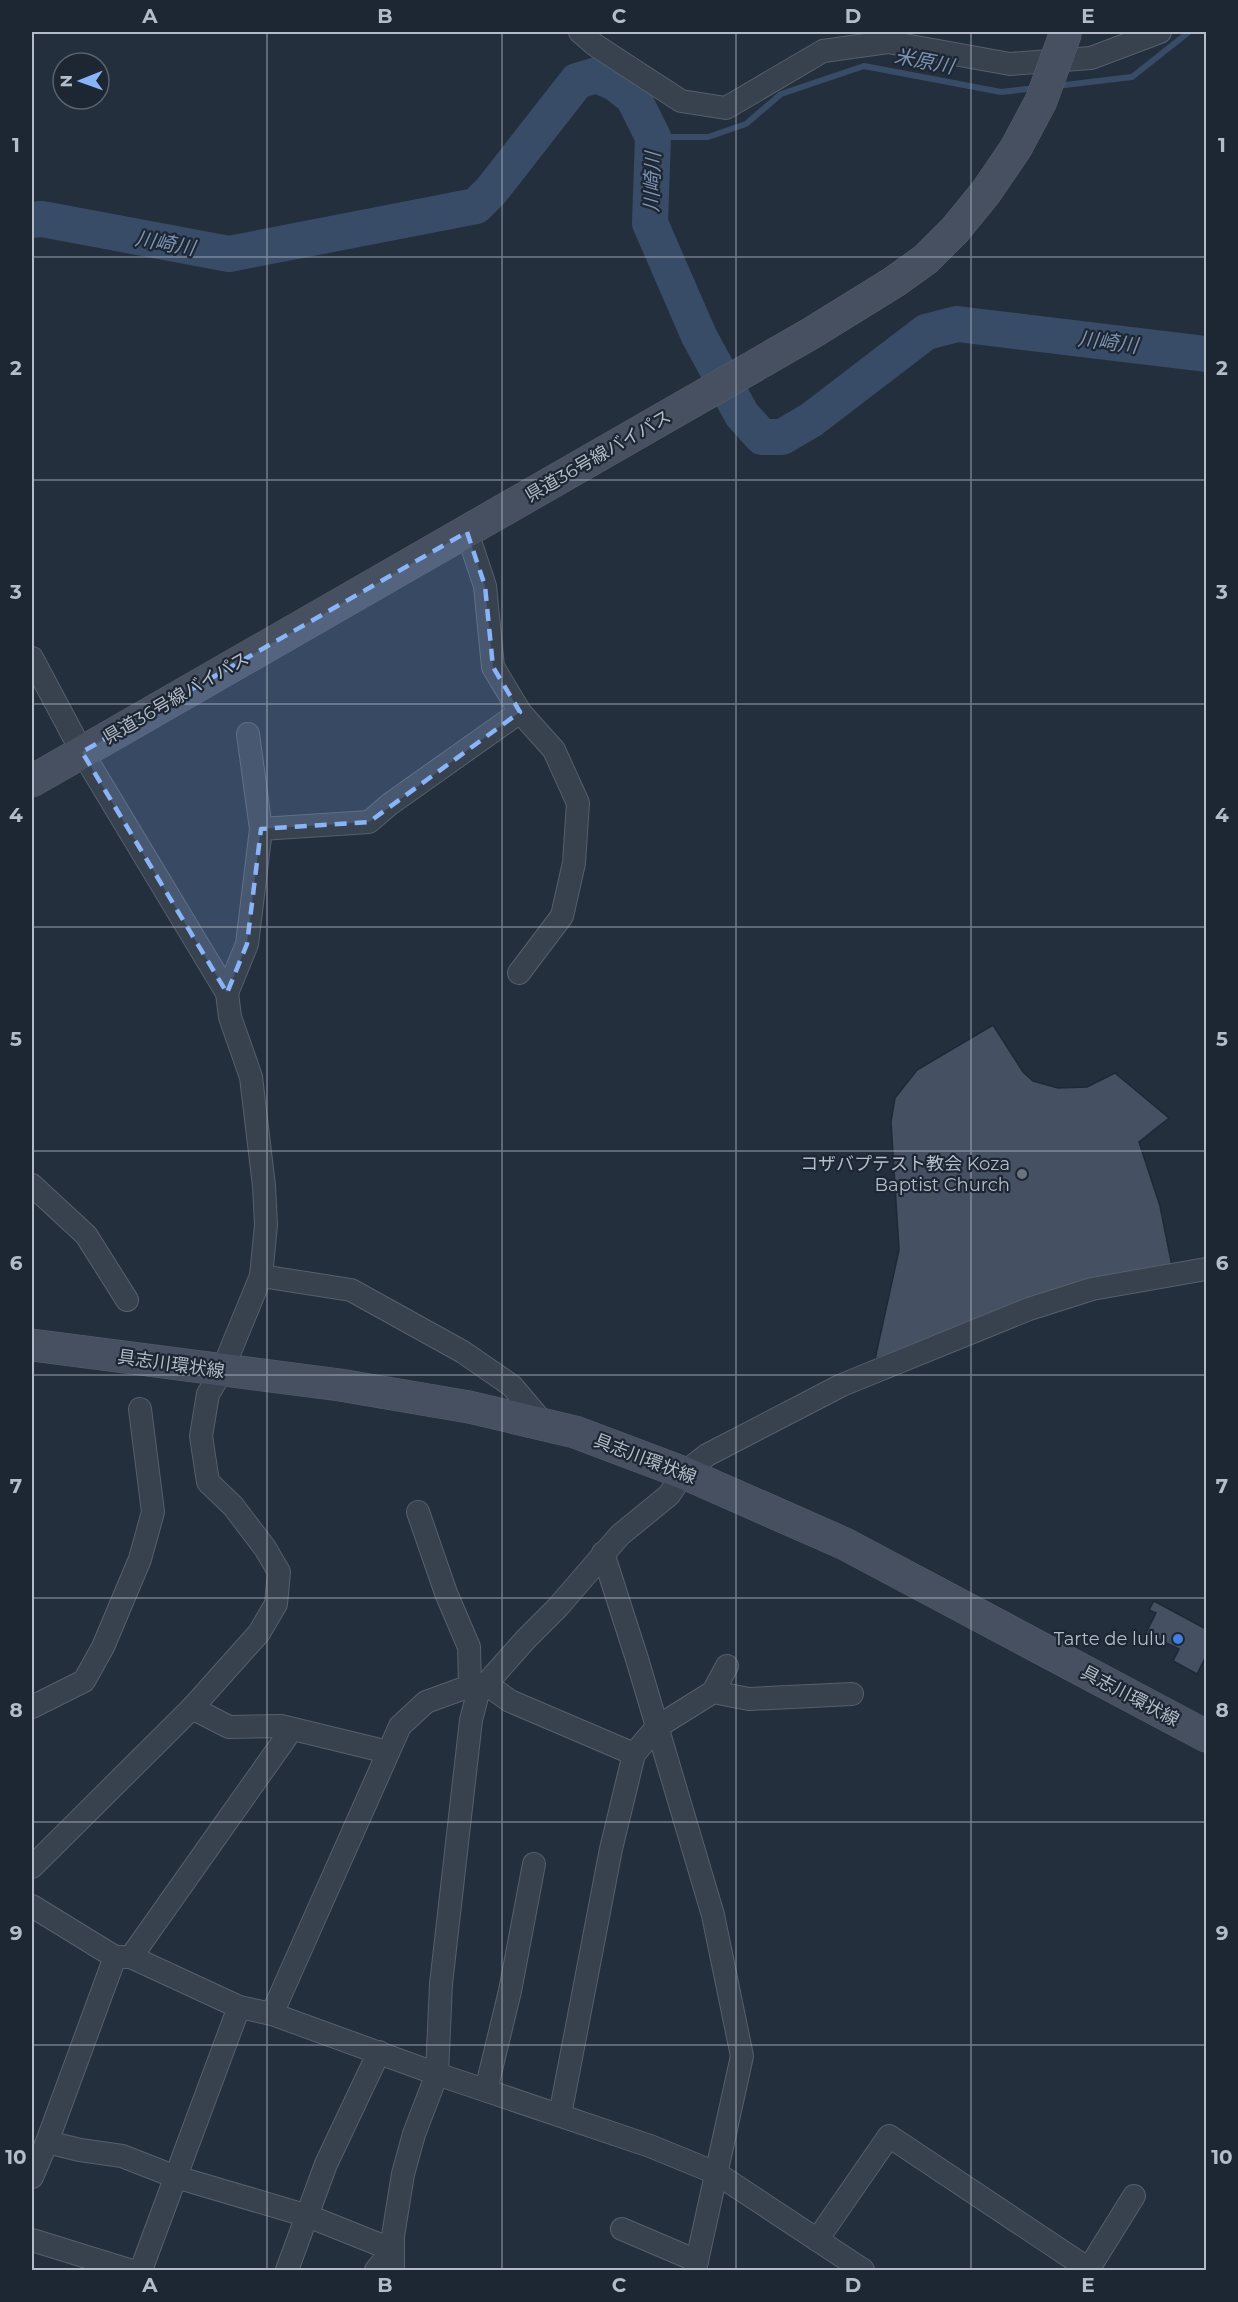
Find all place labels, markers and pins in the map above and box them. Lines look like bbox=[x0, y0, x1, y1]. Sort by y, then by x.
place label: コザバプテスト教会 Koza Baptist Church bbox=[800, 1153, 1010, 1196]
marker: コザバプテスト教会 Koza Baptist Church bbox=[1015, 1167, 1029, 1181]
place label: Tarte de lulu bbox=[1054, 1628, 1166, 1650]
marker: Tarte de lulu bbox=[1171, 1632, 1185, 1646]

